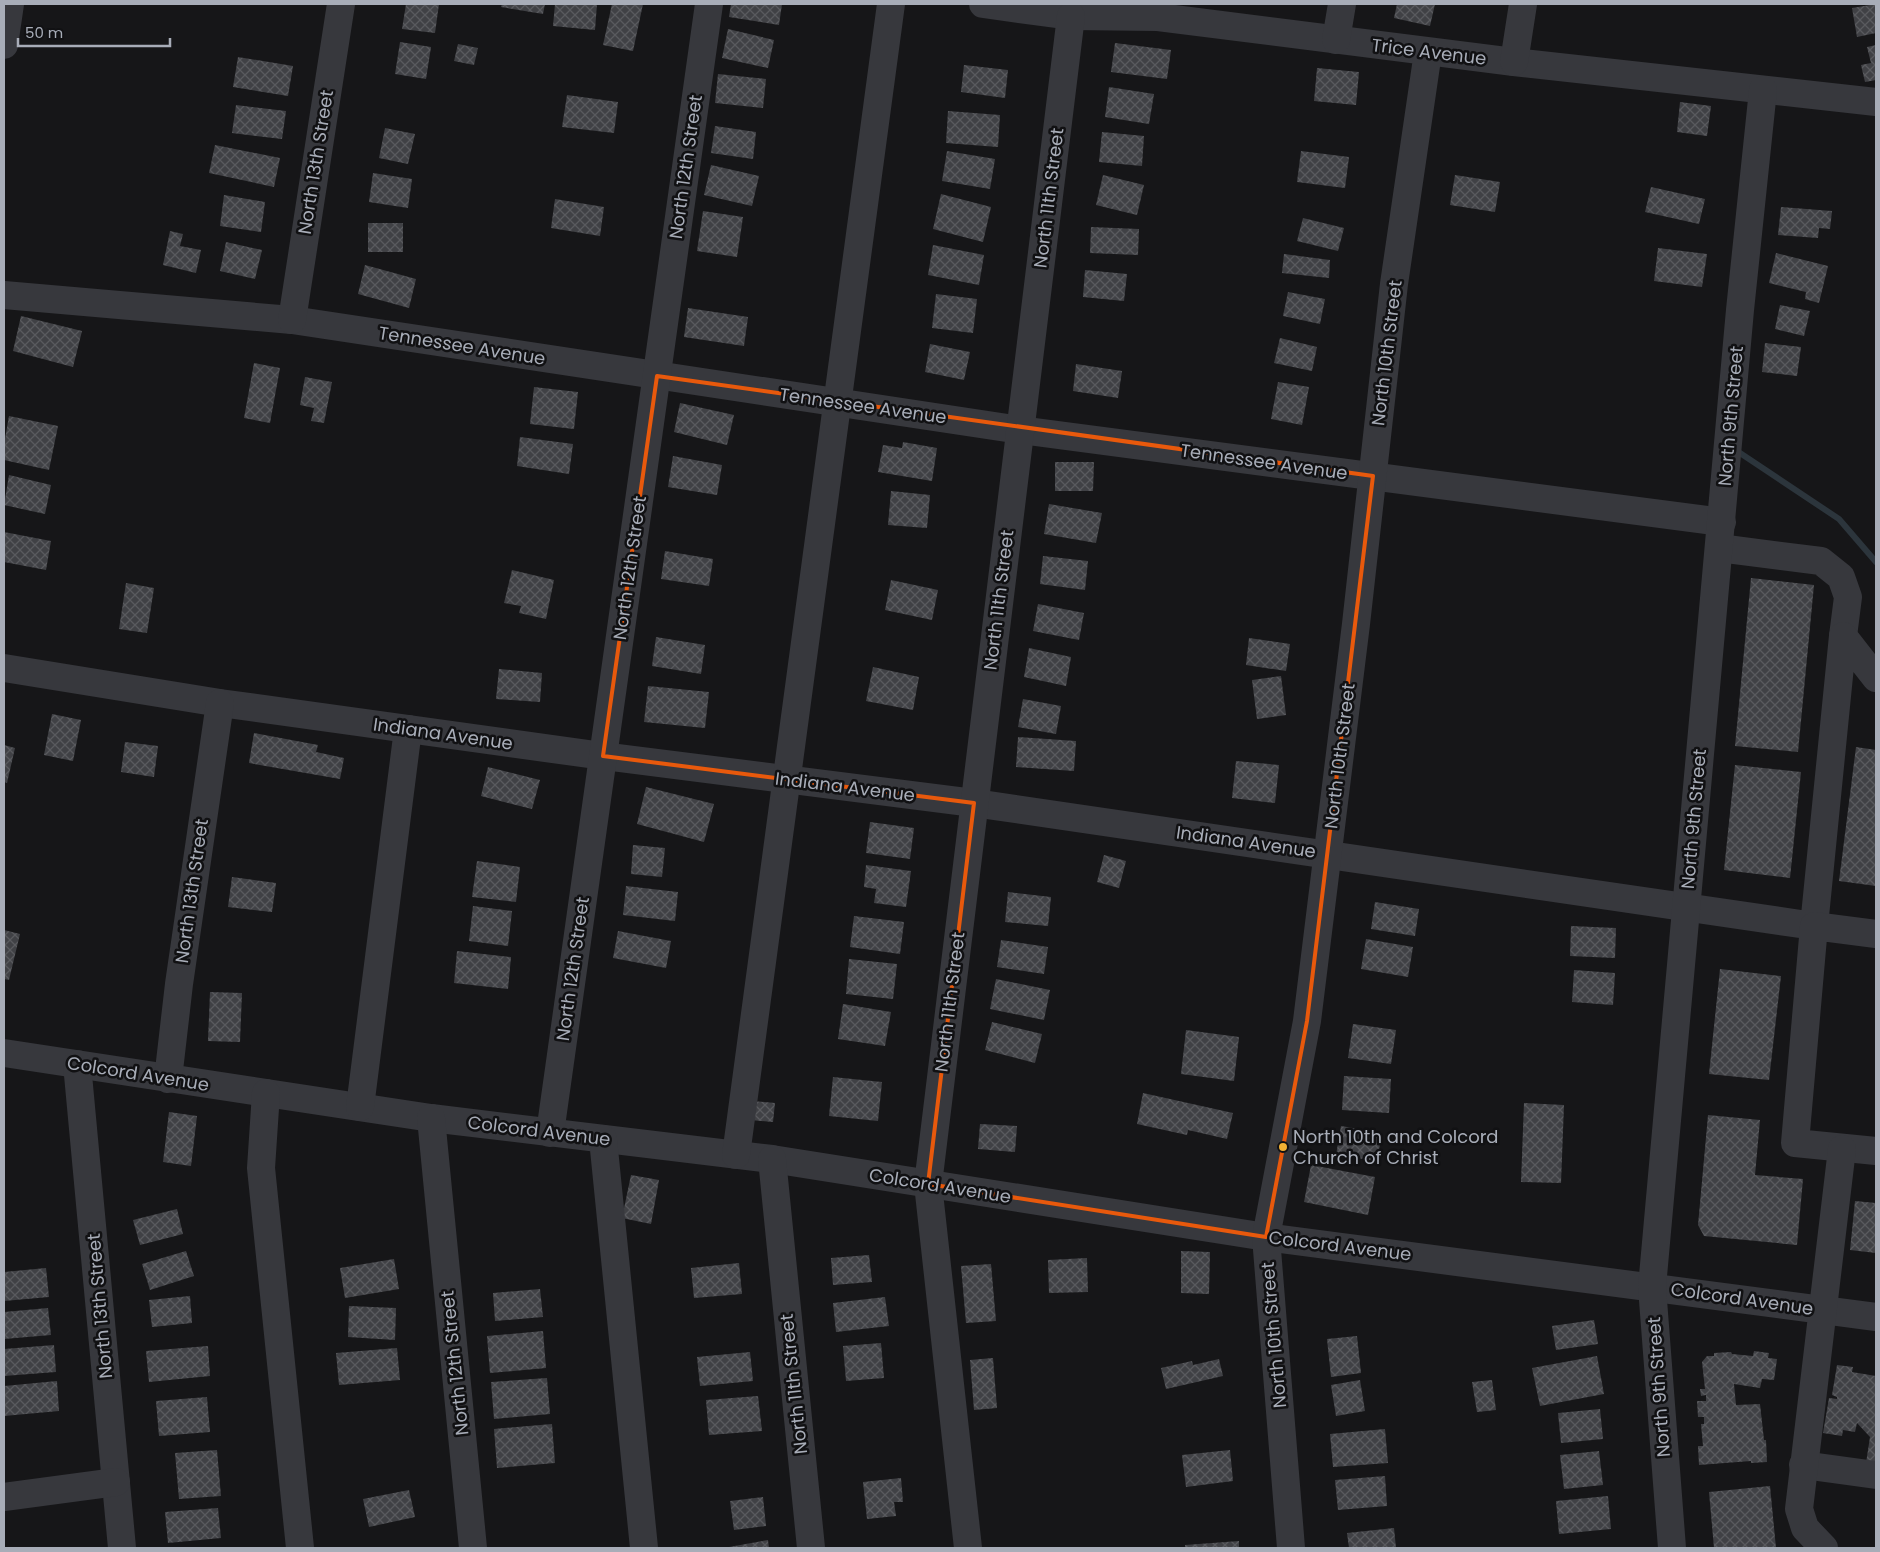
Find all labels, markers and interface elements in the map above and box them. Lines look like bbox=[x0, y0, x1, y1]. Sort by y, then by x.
scale bar bbox=[18, 15, 170, 47]
text: 50 m bbox=[25, 22, 63, 43]
street label: Trice Avenue bbox=[1370, 32, 1488, 71]
street label: North 13th Street bbox=[292, 88, 339, 236]
street label: North 12th Street bbox=[663, 93, 708, 241]
street label: North 11th Street bbox=[1028, 127, 1069, 269]
street label: North 10th Street bbox=[1365, 279, 1408, 427]
street label: Tennessee Avenue bbox=[377, 320, 547, 371]
street label: North 9th Street bbox=[1712, 345, 1749, 487]
street label: Tennessee Avenue bbox=[778, 381, 948, 430]
street label: Tennessee Avenue bbox=[1179, 437, 1349, 486]
street label: North 12th Street bbox=[607, 494, 652, 642]
street label: North 11th Street bbox=[978, 529, 1019, 671]
street label: North 10th Street bbox=[1318, 682, 1361, 830]
street label: Indiana Avenue bbox=[372, 711, 515, 756]
street label: North 9th Street bbox=[1675, 748, 1712, 890]
street label: Indiana Avenue bbox=[774, 766, 916, 807]
street label: North 13th Street bbox=[169, 817, 214, 965]
street label: Indiana Avenue bbox=[1175, 819, 1318, 864]
street label: North 12th Street bbox=[550, 895, 595, 1043]
street label: North 11th Street bbox=[929, 931, 970, 1073]
street label: Colcord Avenue bbox=[65, 1050, 211, 1097]
street label: Colcord Avenue bbox=[466, 1109, 612, 1152]
place label: North 10th and Colcord Church of Christ bbox=[1293, 1124, 1499, 1170]
marker: North 10th and Colcord Church of Christ bbox=[1277, 1141, 1289, 1153]
street label: Colcord Avenue bbox=[867, 1162, 1013, 1209]
street label: Colcord Avenue bbox=[1267, 1224, 1413, 1267]
street label: North 13th Street bbox=[81, 1232, 118, 1380]
street label: North 10th Street bbox=[1255, 1261, 1292, 1409]
street label: Colcord Avenue bbox=[1669, 1276, 1815, 1321]
street label: North 12th Street bbox=[434, 1289, 475, 1437]
street label: North 11th Street bbox=[774, 1313, 813, 1455]
street label: North 9th Street bbox=[1641, 1316, 1676, 1458]

